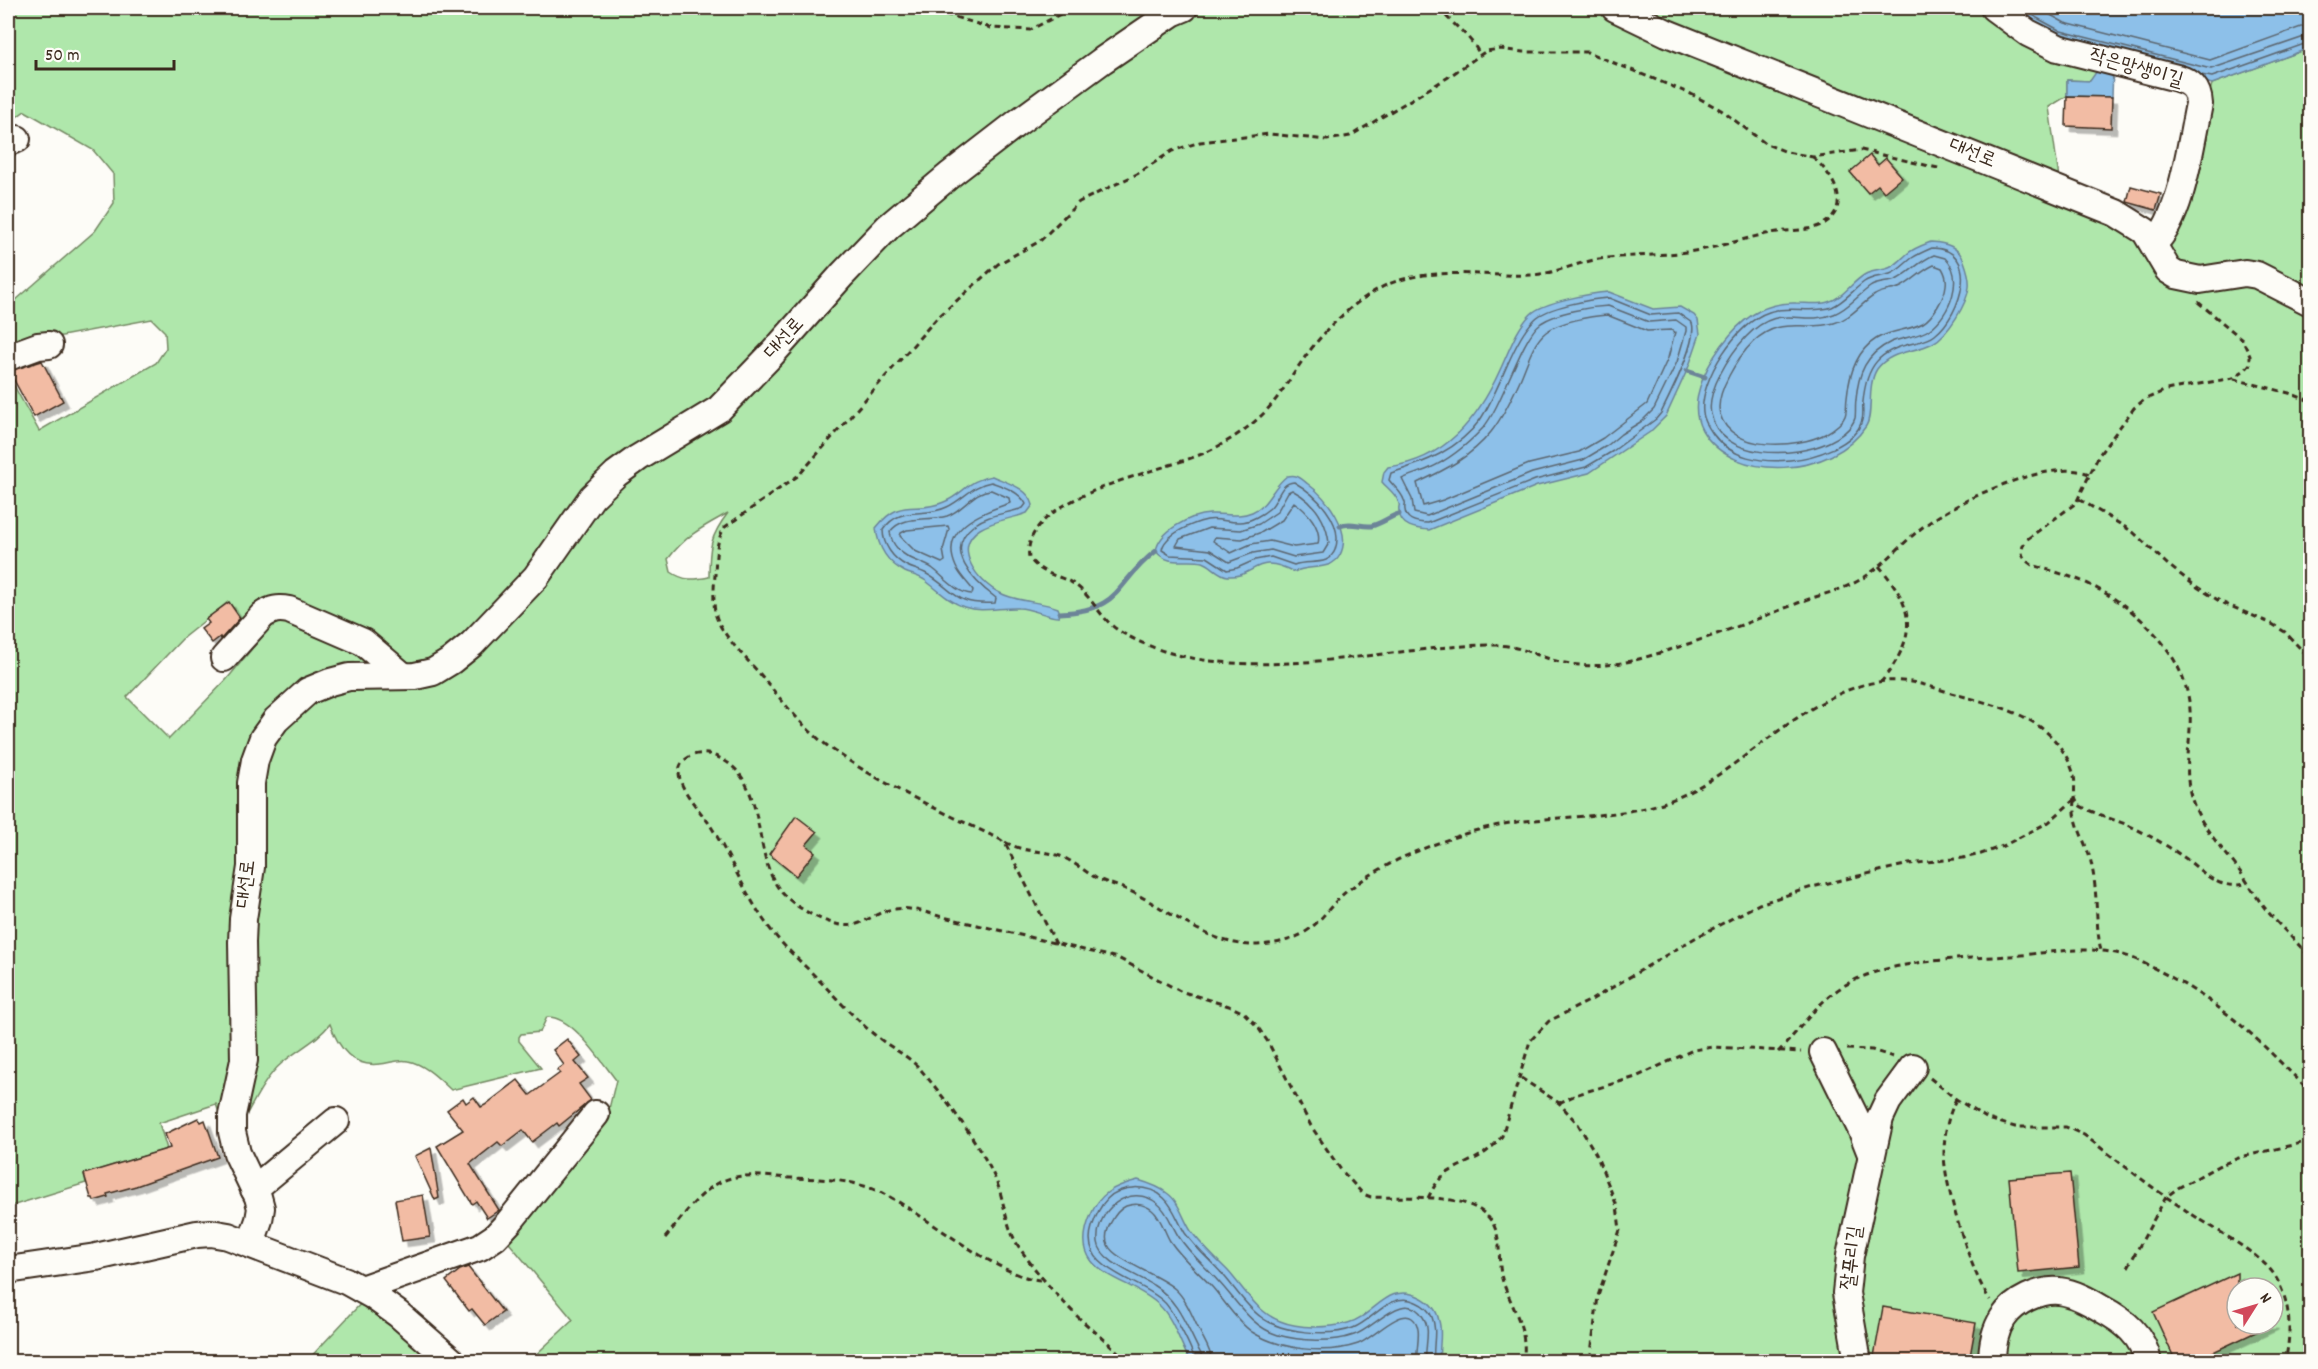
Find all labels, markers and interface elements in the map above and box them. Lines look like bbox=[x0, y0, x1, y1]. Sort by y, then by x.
scale bar bbox=[36, 33, 174, 71]
street label: 작은망생이길 bbox=[2086, 42, 2186, 96]
text: 50 m bbox=[45, 44, 80, 69]
street label: 대선로 bbox=[1944, 132, 2000, 176]
street label: 대선로 bbox=[758, 312, 812, 366]
street label: 대선로 bbox=[230, 858, 264, 910]
street label: 잘푸리길 bbox=[1835, 1224, 1871, 1292]
north arrow bbox=[2225, 1276, 2285, 1336]
text: N bbox=[2253, 1288, 2277, 1309]

